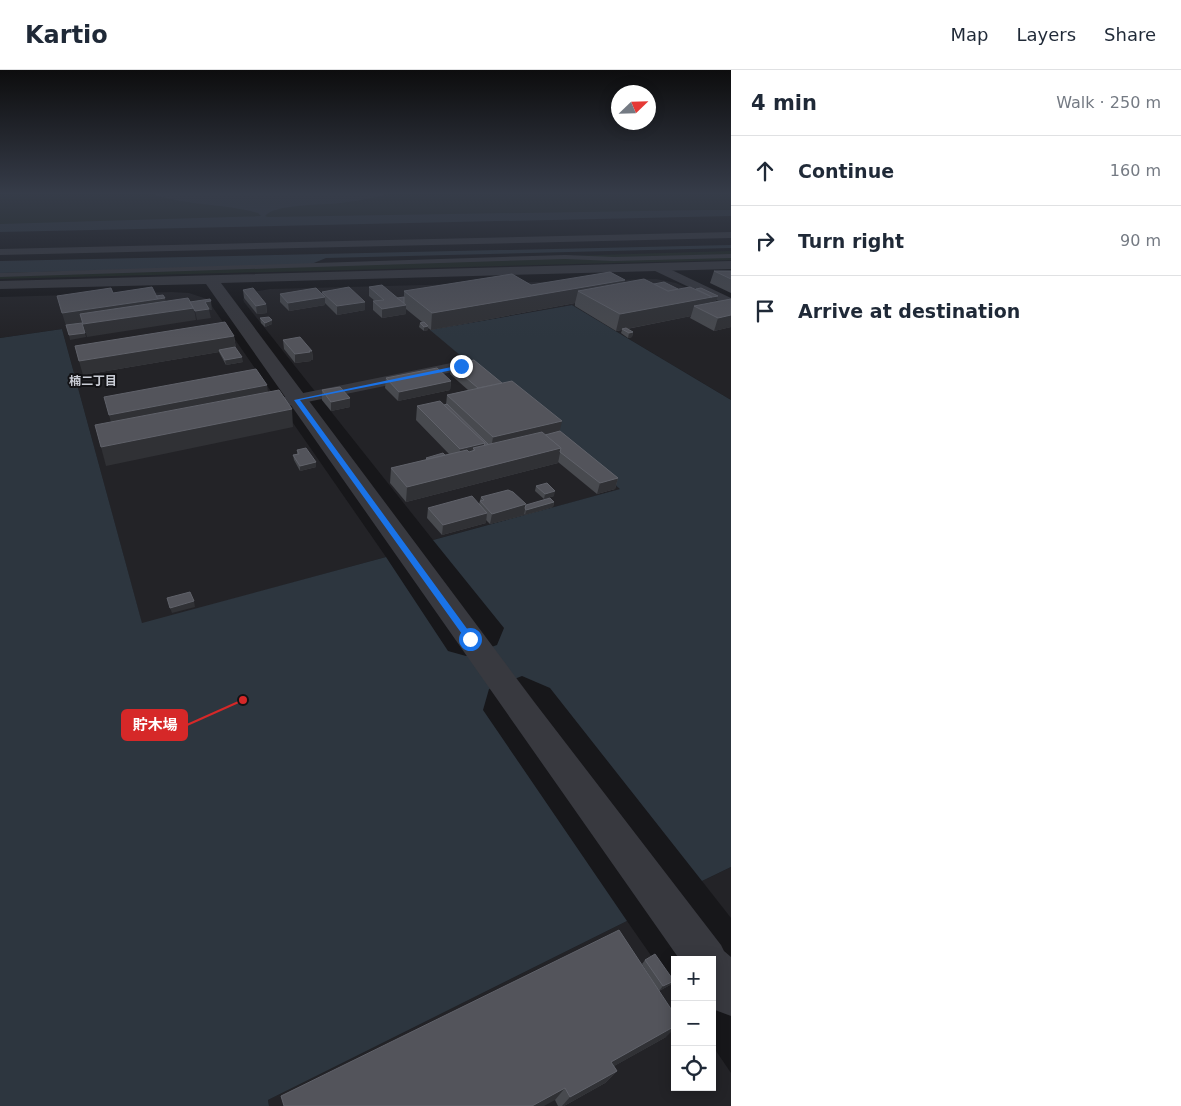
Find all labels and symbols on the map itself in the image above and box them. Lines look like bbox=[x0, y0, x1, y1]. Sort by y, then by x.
north arrow bbox=[611, 85, 656, 130]
route end bbox=[450, 355, 473, 378]
district label: 楠二丁目 bbox=[69, 374, 117, 388]
route start bbox=[459, 628, 482, 651]
callout: 貯木場 bbox=[122, 710, 187, 740]
text: 貯木場 bbox=[132, 716, 178, 734]

